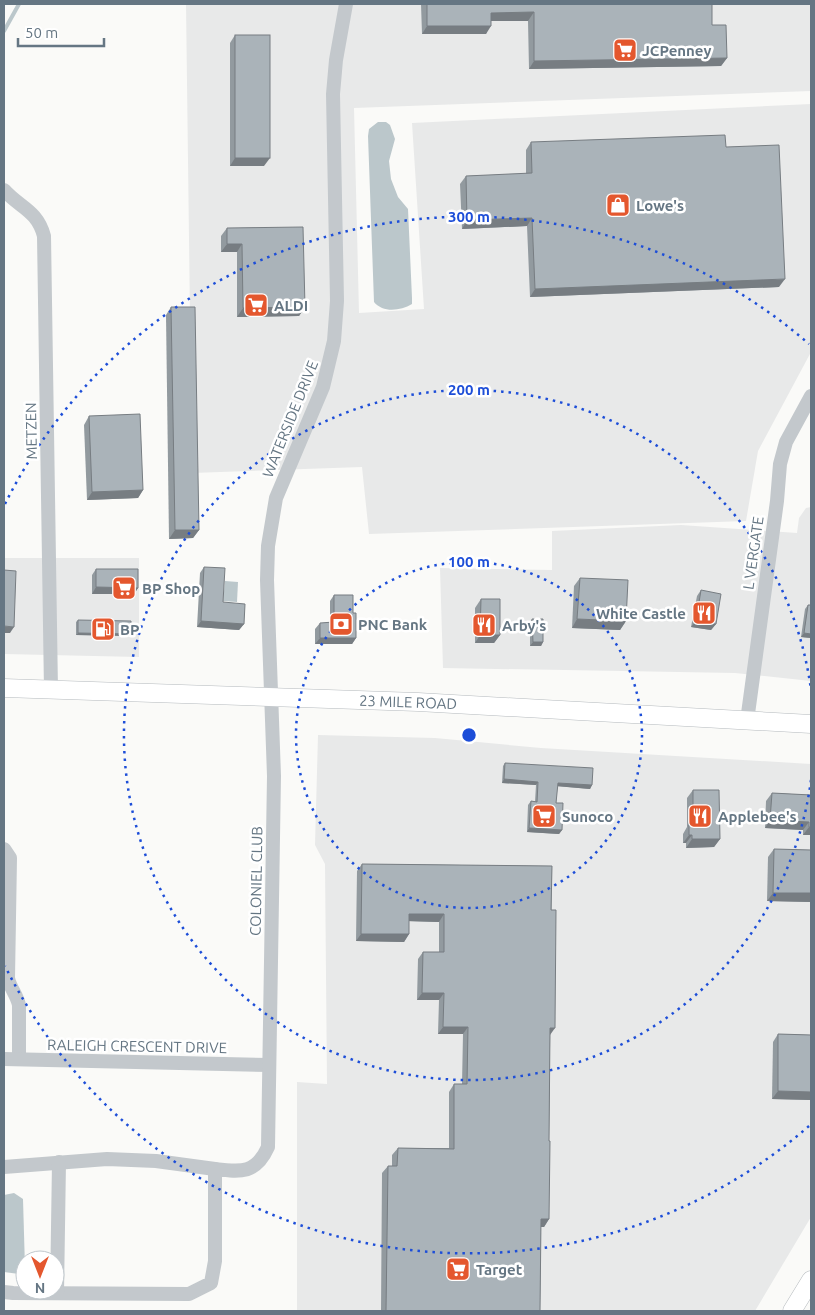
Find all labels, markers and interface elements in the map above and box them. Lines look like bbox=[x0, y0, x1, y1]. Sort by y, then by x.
scale bar bbox=[18, 15, 104, 47]
text: 50 m bbox=[25, 24, 58, 41]
supermarket icon: JCPenney bbox=[612, 37, 638, 63]
place label: JCPenney bbox=[642, 42, 711, 59]
shop icon: Lowe's bbox=[605, 192, 631, 218]
place label: Lowe's bbox=[636, 197, 684, 214]
text: 300 m bbox=[448, 208, 490, 225]
supermarket icon: ALDI bbox=[243, 292, 269, 318]
place label: ALDI bbox=[274, 297, 308, 314]
street label: WATERSIDE DRIVE bbox=[259, 358, 321, 480]
text: 200 m bbox=[448, 381, 490, 398]
street label: METZEN bbox=[22, 402, 40, 460]
street label: L VERGATE bbox=[739, 515, 767, 591]
text: 100 m bbox=[448, 553, 490, 570]
supermarket icon: BP Shop bbox=[111, 575, 137, 601]
place label: BP Shop bbox=[142, 580, 200, 597]
restaurant icon: White Castle bbox=[691, 600, 717, 626]
place label: White Castle bbox=[596, 605, 686, 622]
bank icon: PNC Bank bbox=[328, 611, 354, 637]
restaurant icon: Arby's bbox=[471, 612, 497, 638]
fuel station icon: BP bbox=[90, 616, 116, 642]
place label: PNC Bank bbox=[358, 616, 428, 633]
place label: Arby's bbox=[502, 617, 546, 634]
place label: BP bbox=[120, 621, 139, 638]
street label: 23 MILE ROAD bbox=[359, 692, 457, 712]
centre of rings bbox=[460, 726, 478, 744]
supermarket icon: Sunoco bbox=[531, 803, 557, 829]
restaurant icon: Applebee's bbox=[687, 803, 713, 829]
place label: Sunoco bbox=[562, 808, 613, 825]
place label: Applebee's bbox=[718, 808, 797, 825]
street label: COLONIEL CLUB bbox=[247, 826, 265, 936]
street label: RALEIGH CRESCENT DRIVE bbox=[47, 1036, 227, 1056]
north arrow bbox=[15, 1250, 65, 1300]
supermarket icon: Target bbox=[445, 1256, 471, 1282]
place label: Target bbox=[476, 1261, 523, 1278]
text: N bbox=[35, 1280, 45, 1296]

